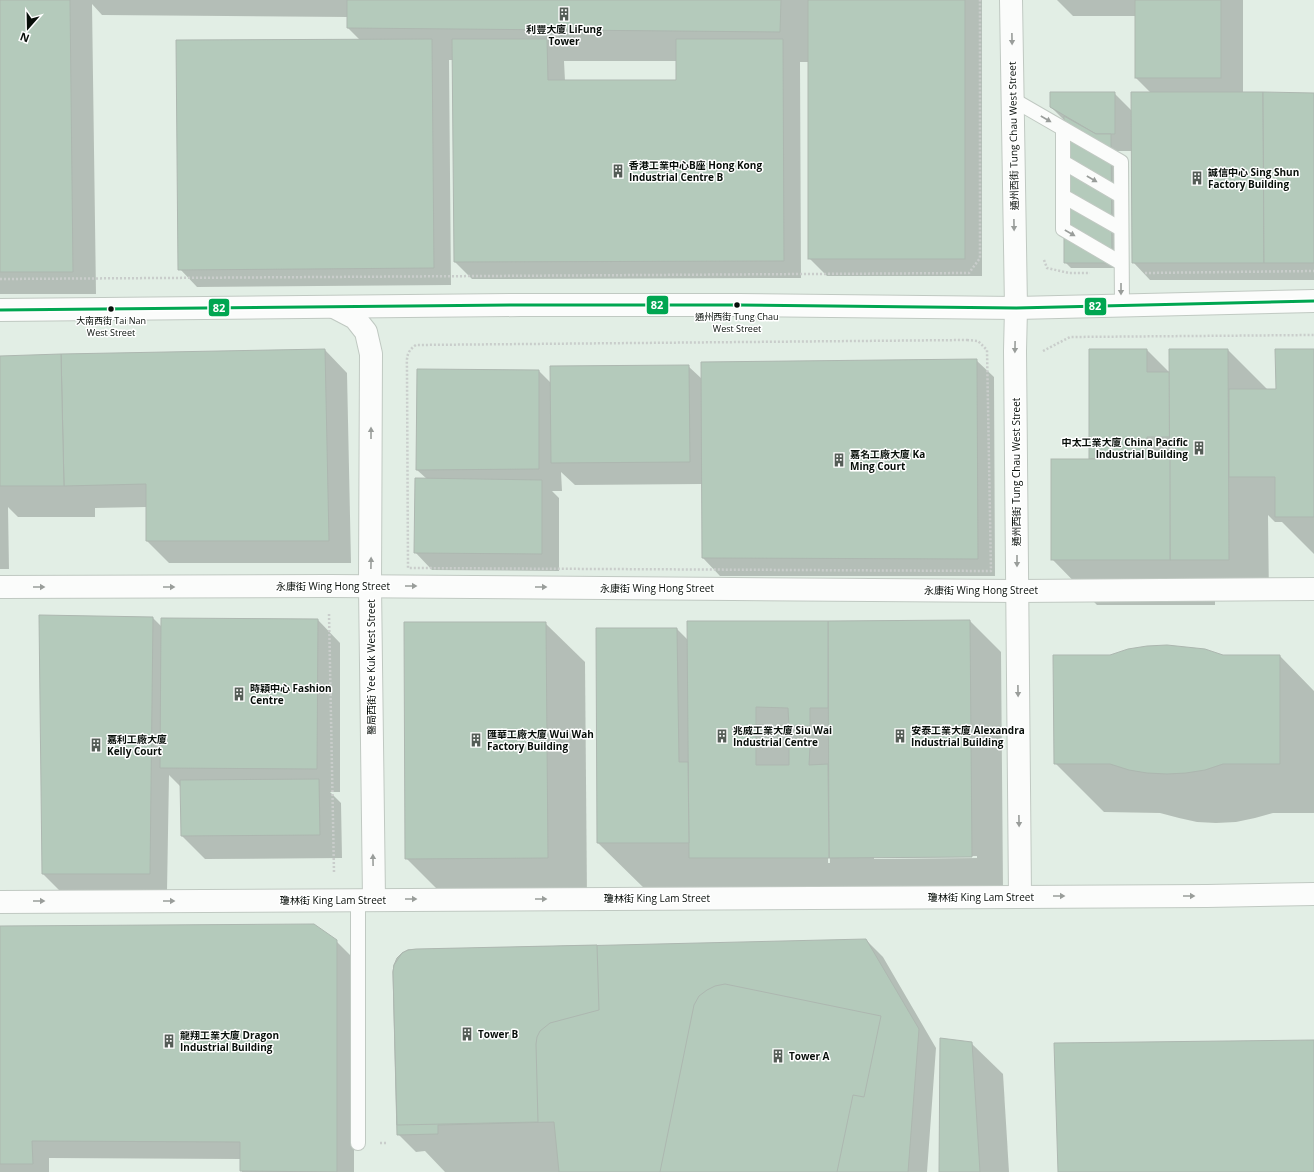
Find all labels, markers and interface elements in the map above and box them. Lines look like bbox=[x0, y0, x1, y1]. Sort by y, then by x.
building icon: 利豐大廈 LiFung Tower bbox=[556, 6, 572, 22]
north arrow bbox=[8, 8, 48, 48]
place label: 利豐大廈 LiFung Tower bbox=[525, 22, 602, 48]
text: N bbox=[18, 29, 31, 46]
one-way arrow bbox=[1008, 33, 1015, 45]
street label: 通州西街 Tung Chau West Street bbox=[1005, 61, 1021, 211]
one-way arrow bbox=[1040, 115, 1052, 122]
place label: 香港工業中心B座 Hong Kong Industrial Centre B bbox=[628, 158, 762, 184]
building icon: 香港工業中心B座 Hong Kong Industrial Centre B bbox=[610, 163, 626, 179]
place label: 誠信中心 Sing Shun Factory Building bbox=[1208, 165, 1299, 191]
building icon: 誠信中心 Sing Shun Factory Building bbox=[1189, 170, 1205, 186]
one-way arrow bbox=[1086, 175, 1098, 182]
one-way arrow bbox=[1011, 219, 1017, 232]
one-way arrow bbox=[1065, 230, 1076, 237]
one-way arrow bbox=[1118, 283, 1124, 296]
line badge: 82 bbox=[646, 295, 669, 315]
text: 82 bbox=[651, 297, 663, 312]
line badge: 82 bbox=[1084, 297, 1107, 316]
line badge: 82 bbox=[208, 298, 230, 317]
text: 82 bbox=[1089, 298, 1101, 313]
text: 82 bbox=[213, 300, 225, 315]
marker: 通州西街 Tung Chau West Street bbox=[732, 300, 742, 310]
marker: 大南西街 Tai Nan West Street bbox=[106, 304, 116, 314]
place label: 通州西街 Tung Chau West Street bbox=[695, 310, 779, 335]
place label: 大南西街 Tai Nan West Street bbox=[76, 314, 146, 339]
one-way arrow bbox=[1012, 341, 1018, 354]
street label: 通州西街 Tung Chau West Street bbox=[1009, 397, 1023, 546]
one-way arrow bbox=[368, 426, 374, 439]
place label: 中太工業大廈 China Pacific Industrial Building bbox=[1062, 435, 1188, 461]
building icon: 中太工業大廈 China Pacific Industrial Building bbox=[1191, 440, 1207, 456]
place label: 嘉名工廠大廈 Ka Ming Court bbox=[850, 447, 925, 473]
building icon: 嘉名工廠大廈 Ka Ming Court bbox=[831, 452, 847, 468]
one-way arrow bbox=[1014, 555, 1020, 568]
one-way arrow bbox=[367, 557, 374, 569]
street label: 永康街 Wing Hong Street bbox=[276, 579, 390, 593]
street label: 永康街 Wing Hong Street bbox=[600, 581, 714, 595]
one-way arrow bbox=[405, 583, 418, 589]
street label: 永康街 Wing Hong Street bbox=[924, 583, 1038, 597]
one-way arrow bbox=[33, 584, 46, 590]
one-way arrow bbox=[163, 584, 176, 590]
one-way arrow bbox=[535, 584, 548, 590]
street label: 醫局西街 Yee Kuk West Street bbox=[364, 599, 378, 735]
place label: 時穎中心 Fashion Centre bbox=[250, 681, 331, 707]
one-way arrow bbox=[1015, 685, 1021, 698]
building icon: 時穎中心 Fashion Centre bbox=[231, 686, 247, 702]
place label: 兆威工業大廈 Siu Wai Industrial Centre bbox=[733, 723, 832, 749]
place label: 安泰工業大廈 Alexandra Industrial Building bbox=[911, 723, 1025, 749]
place label: 匯華工廠大廈 Wui Wah Factory Building bbox=[487, 727, 594, 753]
building icon: 兆威工業大廈 Siu Wai Industrial Centre bbox=[714, 728, 730, 744]
building icon: 安泰工業大廈 Alexandra Industrial Building bbox=[892, 728, 908, 744]
place label: 嘉利工廠大廈 Kelly Court bbox=[107, 732, 167, 758]
building icon: 匯華工廠大廈 Wui Wah Factory Building bbox=[468, 732, 484, 748]
building icon: 嘉利工廠大廈 Kelly Court bbox=[88, 737, 104, 753]
one-way arrow bbox=[1016, 815, 1022, 828]
one-way arrow bbox=[370, 853, 376, 866]
street label: 瓊林街 King Lam Street bbox=[928, 890, 1034, 904]
street label: 瓊林街 King Lam Street bbox=[604, 891, 710, 905]
street label: 瓊林街 King Lam Street bbox=[280, 893, 386, 907]
one-way arrow bbox=[1053, 893, 1066, 899]
one-way arrow bbox=[1183, 893, 1196, 899]
one-way arrow bbox=[405, 896, 418, 902]
one-way arrow bbox=[535, 896, 548, 902]
one-way arrow bbox=[33, 898, 45, 905]
one-way arrow bbox=[163, 898, 176, 904]
building icon: Tower B bbox=[459, 1026, 475, 1042]
place label: Tower B bbox=[478, 1027, 519, 1041]
place label: 龍翔工業大廈 Dragon Industrial Building bbox=[180, 1028, 279, 1054]
building icon: 龍翔工業大廈 Dragon Industrial Building bbox=[161, 1033, 177, 1049]
building icon: Tower A bbox=[770, 1048, 786, 1064]
place label: Tower A bbox=[789, 1049, 830, 1063]

